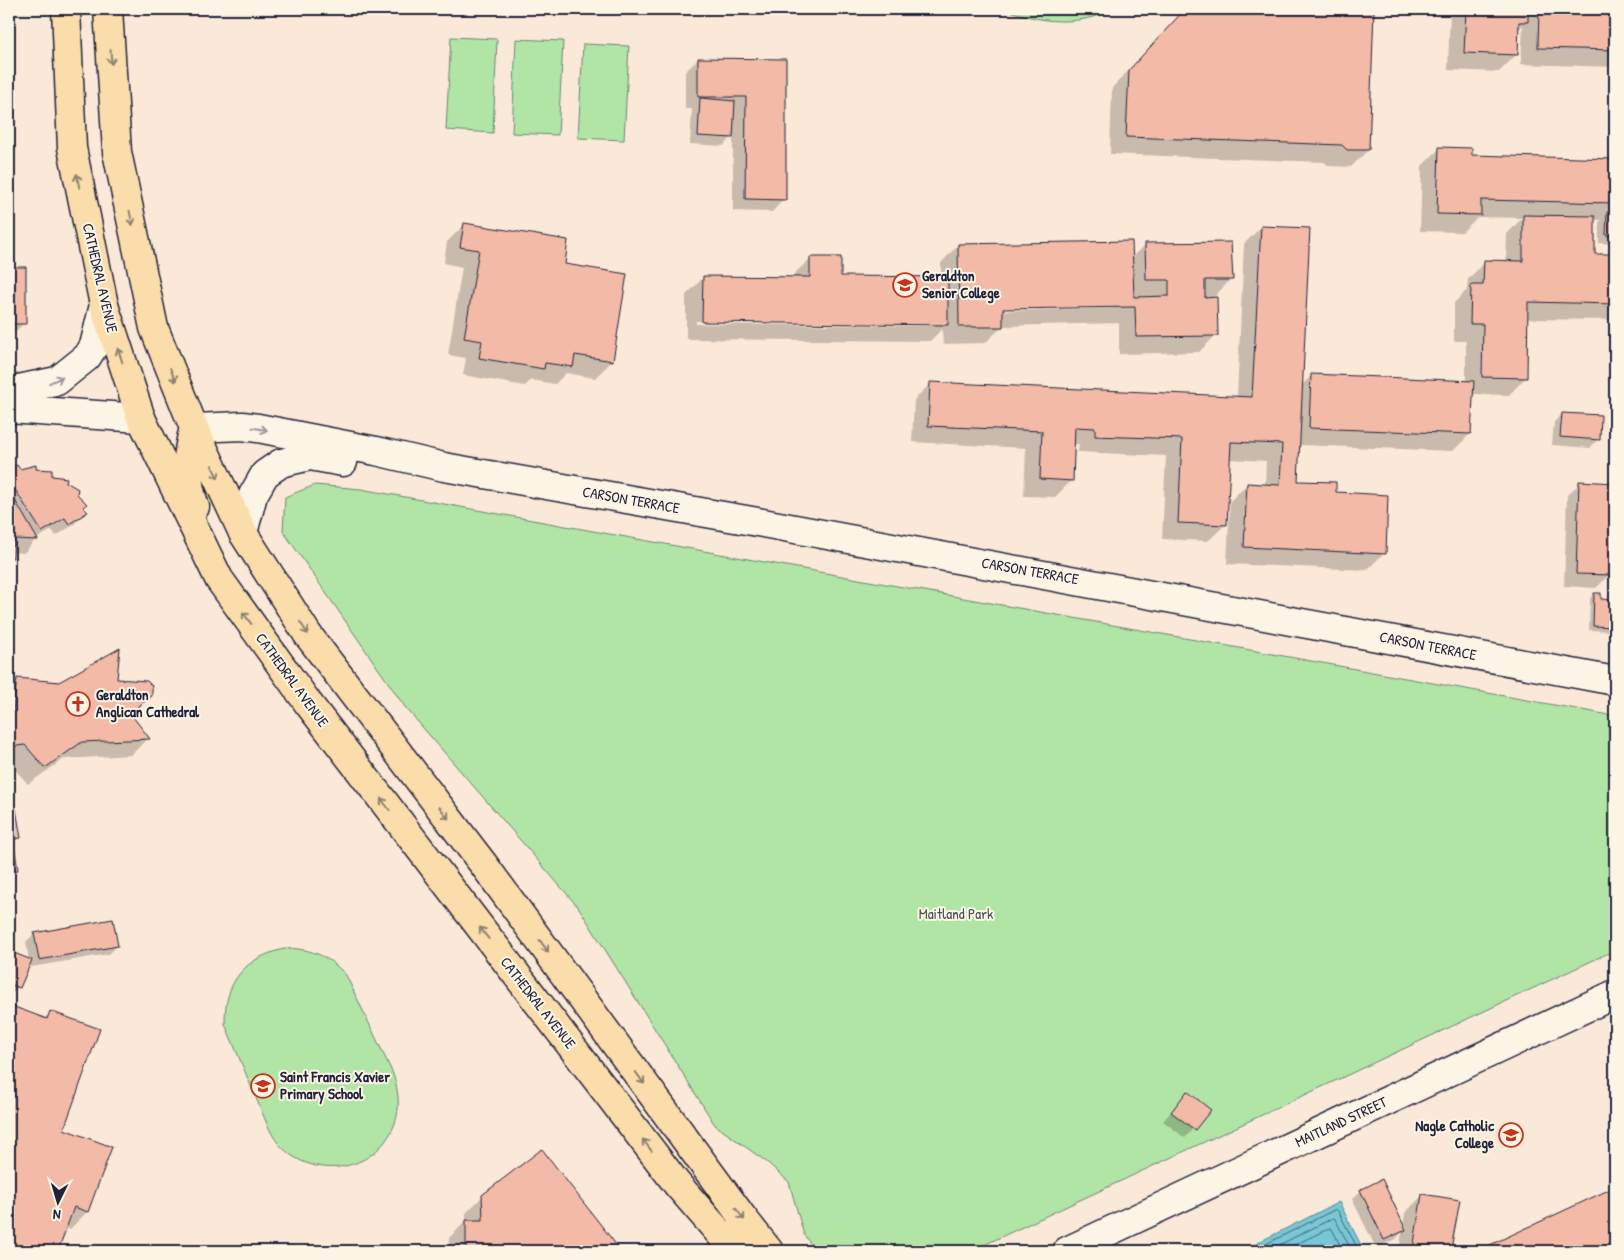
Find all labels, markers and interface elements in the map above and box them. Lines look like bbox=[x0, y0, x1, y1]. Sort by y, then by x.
one-way arrow bbox=[106, 49, 115, 65]
one-way arrow bbox=[73, 173, 83, 189]
one-way arrow bbox=[127, 210, 136, 226]
street label: CATHEDRAL AVENUE bbox=[78, 221, 123, 335]
place label: Geraldton Senior College bbox=[922, 265, 1000, 304]
school or university icon: Geraldton Senior College bbox=[892, 272, 918, 298]
one-way arrow bbox=[115, 348, 125, 364]
one-way arrow bbox=[169, 366, 178, 382]
one-way arrow bbox=[48, 374, 63, 384]
one-way arrow bbox=[252, 424, 268, 434]
one-way arrow bbox=[211, 464, 220, 479]
street label: CARSON TERRACE bbox=[581, 481, 682, 518]
street label: CARSON TERRACE bbox=[980, 552, 1081, 589]
one-way arrow bbox=[242, 611, 252, 625]
one-way arrow bbox=[298, 621, 309, 635]
street label: CARSON TERRACE bbox=[1378, 626, 1479, 665]
street label: CATHEDRAL AVENUE bbox=[251, 628, 334, 731]
place label: Geraldton Anglican Cathedral bbox=[96, 684, 200, 723]
church icon: Geraldton Anglican Cathedral bbox=[65, 691, 91, 717]
one-way arrow bbox=[380, 798, 391, 811]
one-way arrow bbox=[439, 806, 450, 819]
park label: Maitland Park bbox=[919, 903, 993, 924]
one-way arrow bbox=[479, 927, 490, 940]
one-way arrow bbox=[539, 939, 549, 953]
street label: CATHEDRAL AVENUE bbox=[496, 952, 581, 1053]
place label: Saint Francis Xavier Primary School bbox=[280, 1066, 390, 1105]
one-way arrow bbox=[635, 1070, 645, 1084]
school or university icon: Saint Francis Xavier Primary School bbox=[250, 1073, 276, 1099]
street label: MAITLAND STREET bbox=[1291, 1091, 1391, 1152]
place label: Nagle Catholic College bbox=[1415, 1115, 1495, 1154]
school or university icon: Nagle Catholic College bbox=[1498, 1122, 1524, 1148]
one-way arrow bbox=[642, 1139, 653, 1152]
north arrow bbox=[32, 1178, 82, 1228]
text: N bbox=[52, 1206, 61, 1225]
one-way arrow bbox=[734, 1207, 745, 1220]

